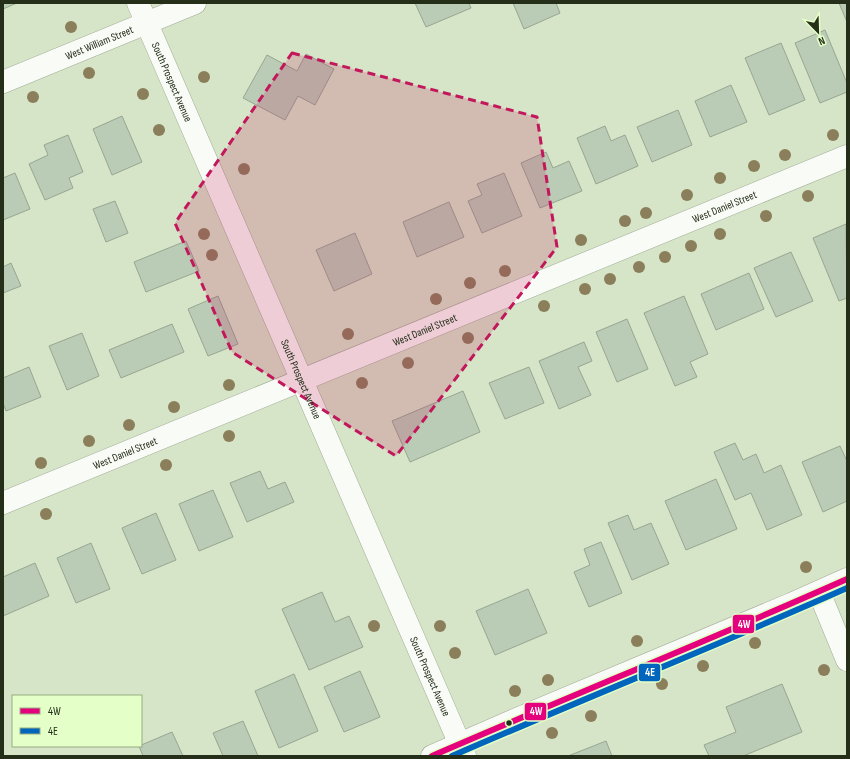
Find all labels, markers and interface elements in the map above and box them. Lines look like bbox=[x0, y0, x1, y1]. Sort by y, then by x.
north arrow bbox=[798, 12, 838, 52]
street label: West William Street bbox=[63, 23, 136, 63]
text: N bbox=[816, 34, 827, 48]
street label: South Prospect Avenue bbox=[149, 40, 195, 124]
street label: West Daniel Street bbox=[691, 188, 759, 226]
street label: West Daniel Street bbox=[391, 311, 460, 349]
street label: South Prospect Avenue bbox=[278, 338, 324, 421]
street label: West Daniel Street bbox=[91, 434, 160, 472]
line badge: 4W bbox=[732, 614, 755, 634]
text: 4W bbox=[738, 618, 751, 631]
street label: South Prospect Avenue bbox=[407, 635, 453, 718]
line badge: 4E bbox=[638, 663, 661, 682]
text: 4E bbox=[645, 666, 655, 679]
legend bbox=[12, 695, 142, 747]
line badge: 4W bbox=[524, 702, 547, 721]
text: 4W bbox=[48, 704, 61, 719]
text: 4W bbox=[530, 705, 543, 718]
unlabelled marker bbox=[504, 718, 514, 728]
text: 4E bbox=[48, 724, 58, 739]

